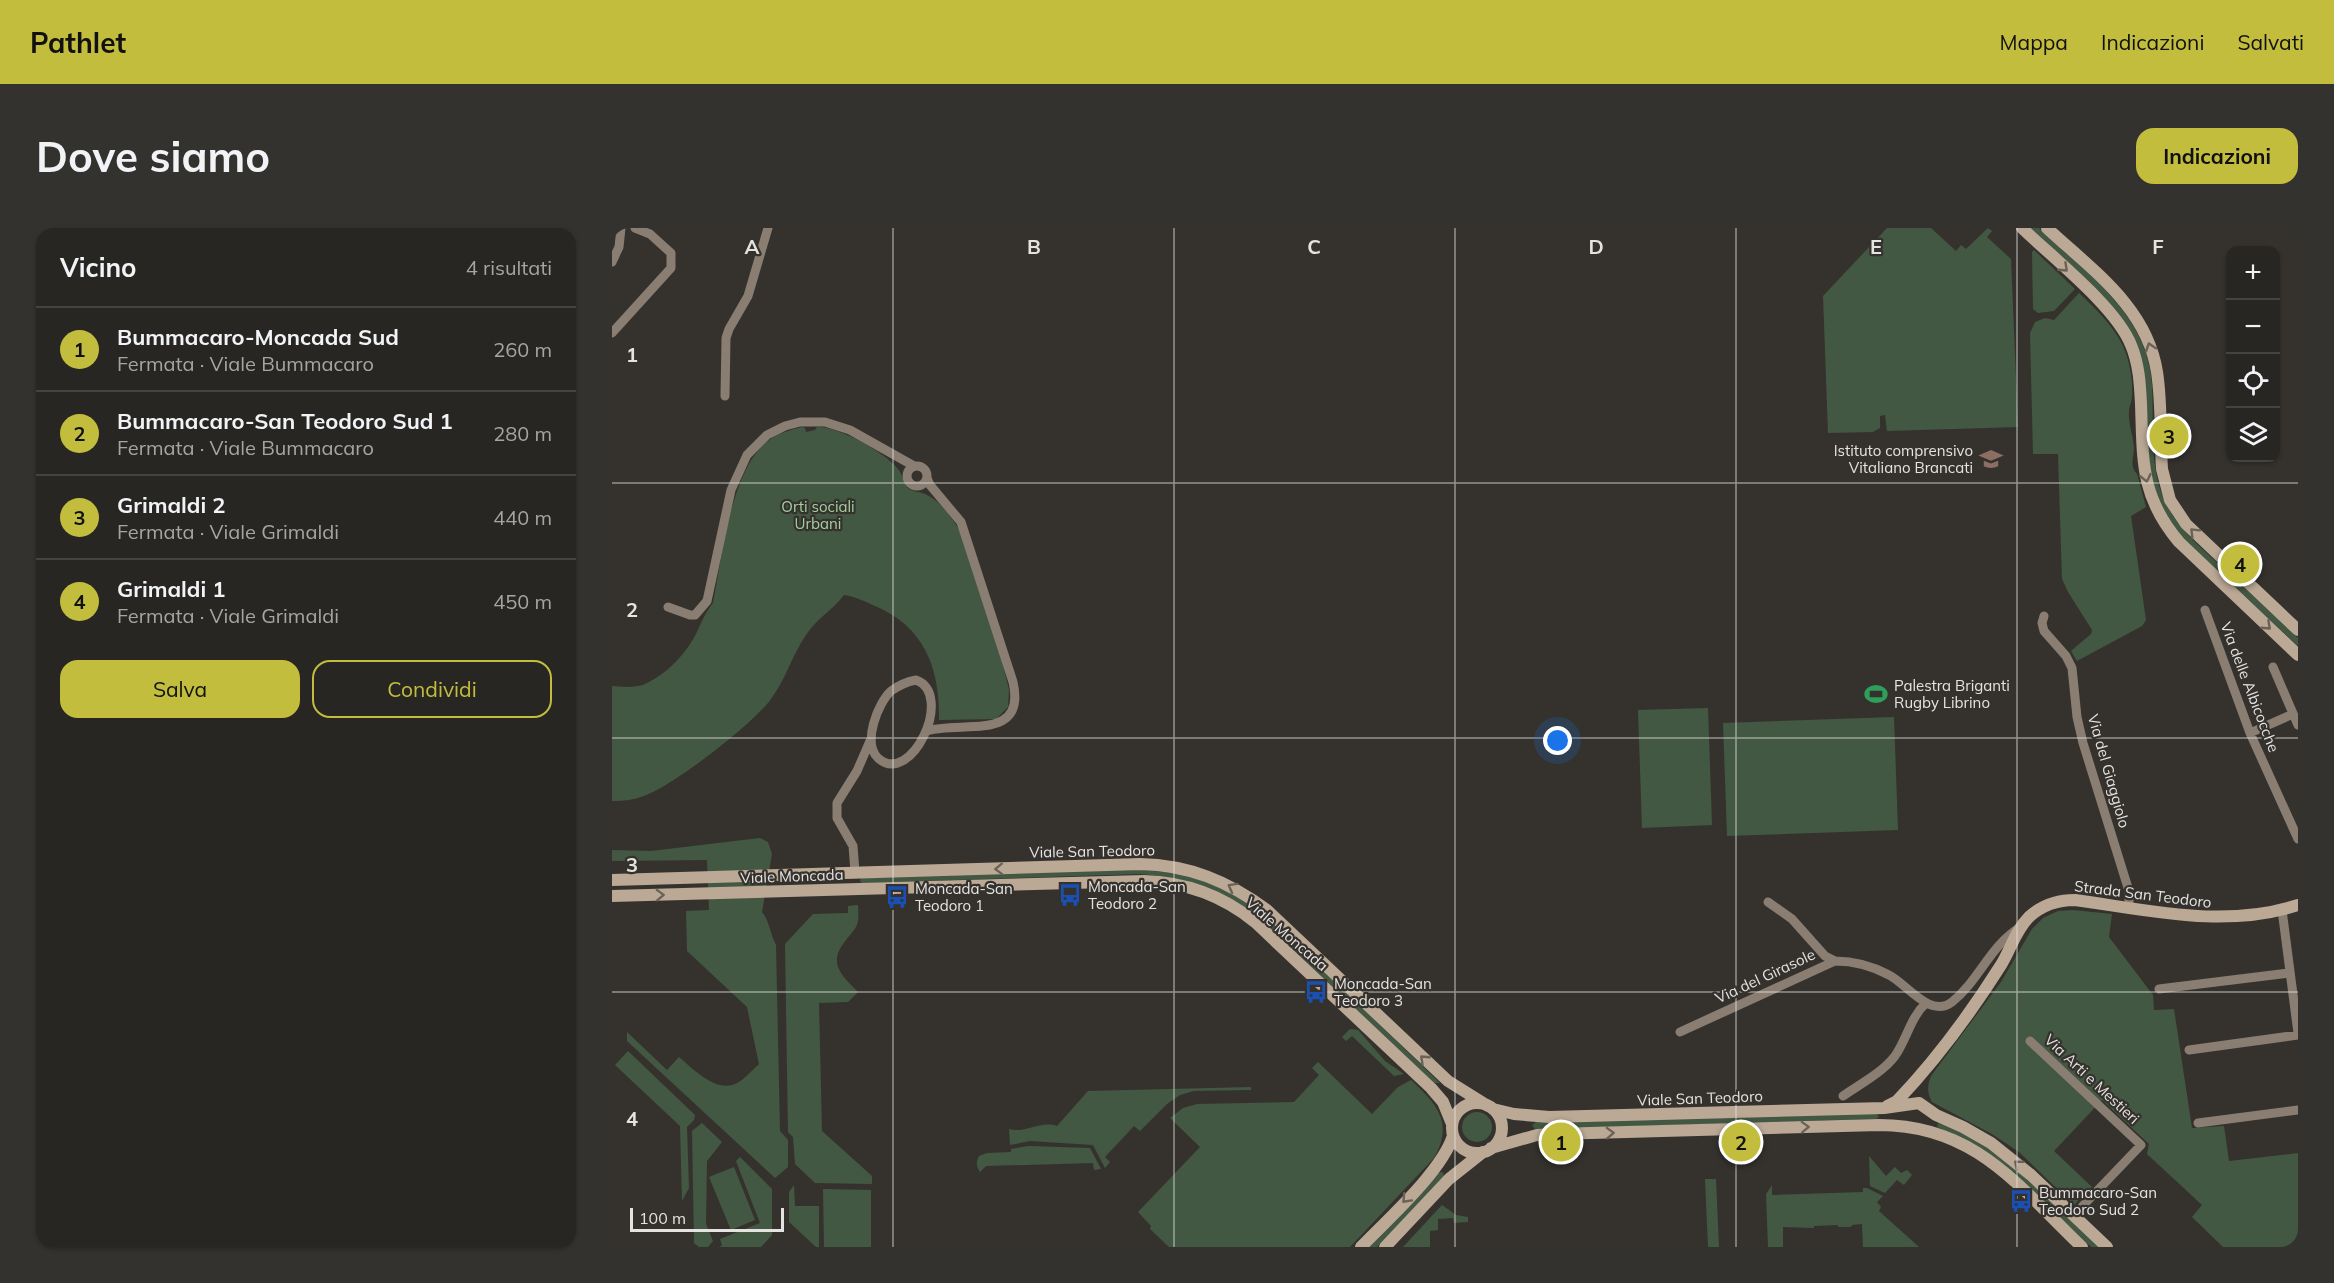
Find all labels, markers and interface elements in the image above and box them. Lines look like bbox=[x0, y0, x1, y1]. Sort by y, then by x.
text: Pathlet bbox=[30, 25, 126, 60]
text: Mappa bbox=[2000, 29, 2068, 55]
text: Indicazioni bbox=[2101, 29, 2204, 55]
text: Salvati bbox=[2237, 29, 2304, 55]
button: Indicazioni bbox=[2136, 128, 2298, 184]
text: Dove siamo bbox=[36, 130, 270, 183]
text: A bbox=[745, 234, 760, 259]
text: B bbox=[1027, 234, 1041, 259]
text: C bbox=[1307, 234, 1321, 259]
text: D bbox=[1588, 234, 1604, 259]
text: E bbox=[1870, 234, 1882, 259]
text: F bbox=[2152, 234, 2164, 259]
map controls bbox=[2226, 246, 2280, 462]
button: + bbox=[2226, 246, 2280, 300]
text: Vicino bbox=[60, 251, 137, 284]
text: 4 risultati bbox=[466, 255, 552, 280]
one-way arrow bbox=[2058, 261, 2068, 272]
button: − bbox=[2226, 300, 2280, 354]
text: Bummacaro-Moncada Sud bbox=[117, 323, 399, 351]
text: 1 bbox=[74, 337, 86, 362]
text: 260 m bbox=[493, 337, 552, 362]
text: 1 bbox=[626, 342, 638, 367]
one-way arrow bbox=[2145, 342, 2158, 353]
text: Fermata · Viale Bummacaro bbox=[117, 351, 374, 376]
button: locate bbox=[2226, 354, 2280, 408]
text: Bummacaro-San Teodoro Sud 1 bbox=[117, 407, 453, 435]
button: layers bbox=[2226, 408, 2280, 462]
pin: 3 bbox=[2150, 414, 2188, 458]
text: 2 bbox=[74, 421, 86, 446]
text: 280 m bbox=[493, 421, 552, 446]
text: Fermata · Viale Bummacaro bbox=[117, 435, 374, 460]
place label: Istituto comprensivo Vitaliano Brancati bbox=[1834, 441, 1973, 477]
school or university icon: Istituto comprensivo Vitaliano Brancati bbox=[1978, 446, 2004, 472]
one-way arrow bbox=[2138, 473, 2151, 483]
text: Grimaldi 2 bbox=[117, 491, 225, 519]
park label: Orti sociali Urbani bbox=[781, 497, 855, 533]
text: 3 bbox=[74, 505, 86, 530]
text: 440 m bbox=[493, 505, 552, 530]
text: Fermata · Viale Grimaldi bbox=[117, 519, 339, 544]
one-way arrow bbox=[2190, 529, 2201, 539]
pin: 4 bbox=[2220, 542, 2260, 586]
text: Grimaldi 1 bbox=[117, 575, 225, 603]
text: 4 bbox=[74, 589, 86, 614]
text: 450 m bbox=[493, 589, 552, 614]
text: 2 bbox=[626, 597, 638, 622]
text: Fermata · Viale Grimaldi bbox=[117, 603, 339, 628]
one-way arrow bbox=[2260, 618, 2271, 629]
street label: Via delle Albicocche bbox=[2216, 619, 2284, 755]
button: Salva bbox=[60, 660, 300, 718]
button: Condividi bbox=[312, 660, 552, 718]
place label: Palestra Briganti Rugby Librino bbox=[1894, 676, 2010, 712]
sports icon: Palestra Briganti Rugby Librino bbox=[1863, 681, 1889, 707]
street label: Via del Giaggiolo bbox=[2084, 712, 2134, 830]
your location bbox=[1543, 726, 1572, 755]
street label: Viale San Teodoro bbox=[1029, 840, 1155, 862]
text: 3 bbox=[626, 852, 638, 877]
one-way arrow bbox=[995, 862, 1004, 875]
street label: Viale Moncada bbox=[740, 865, 844, 887]
street label: Strada San Teodoro bbox=[2073, 876, 2213, 912]
place label: Moncada-San Teodoro 2 bbox=[1088, 877, 1186, 913]
place label: Moncada-San Teodoro 1 bbox=[915, 879, 1013, 915]
bus stop icon: Moncada-San Teodoro 2 bbox=[1057, 882, 1083, 908]
one-way arrow bbox=[1228, 883, 1238, 894]
bus stop icon: Moncada-San Teodoro 1 bbox=[884, 884, 910, 910]
one-way arrow bbox=[656, 889, 665, 901]
street label: Viale Moncada bbox=[1242, 893, 1332, 975]
street label: Via del Girasole bbox=[1712, 945, 1818, 1007]
place label: Moncada-San Teodoro 3 bbox=[1334, 974, 1432, 1010]
bus stop icon: Moncada-San Teodoro 3 bbox=[1303, 979, 1329, 1005]
street label: Via Arti e Mestieri bbox=[2041, 1030, 2143, 1128]
one-way arrow bbox=[1421, 1055, 1432, 1066]
street label: Viale San Teodoro bbox=[1637, 1086, 1763, 1110]
text: 4 bbox=[626, 1106, 638, 1131]
pin: 1 bbox=[1542, 1120, 1580, 1164]
pin: 2 bbox=[1722, 1120, 1760, 1164]
one-way arrow bbox=[1801, 1121, 1810, 1134]
one-way arrow bbox=[1606, 1126, 1615, 1139]
one-way arrow bbox=[2014, 1161, 2025, 1172]
place label: Bummacaro-San Teodoro Sud 2 bbox=[2039, 1183, 2157, 1219]
bus stop icon: Bummacaro-San Teodoro Sud 2 bbox=[2008, 1188, 2034, 1214]
one-way arrow bbox=[1403, 1192, 1414, 1203]
scale bar bbox=[630, 1205, 784, 1232]
text: 100 m bbox=[639, 1208, 686, 1228]

